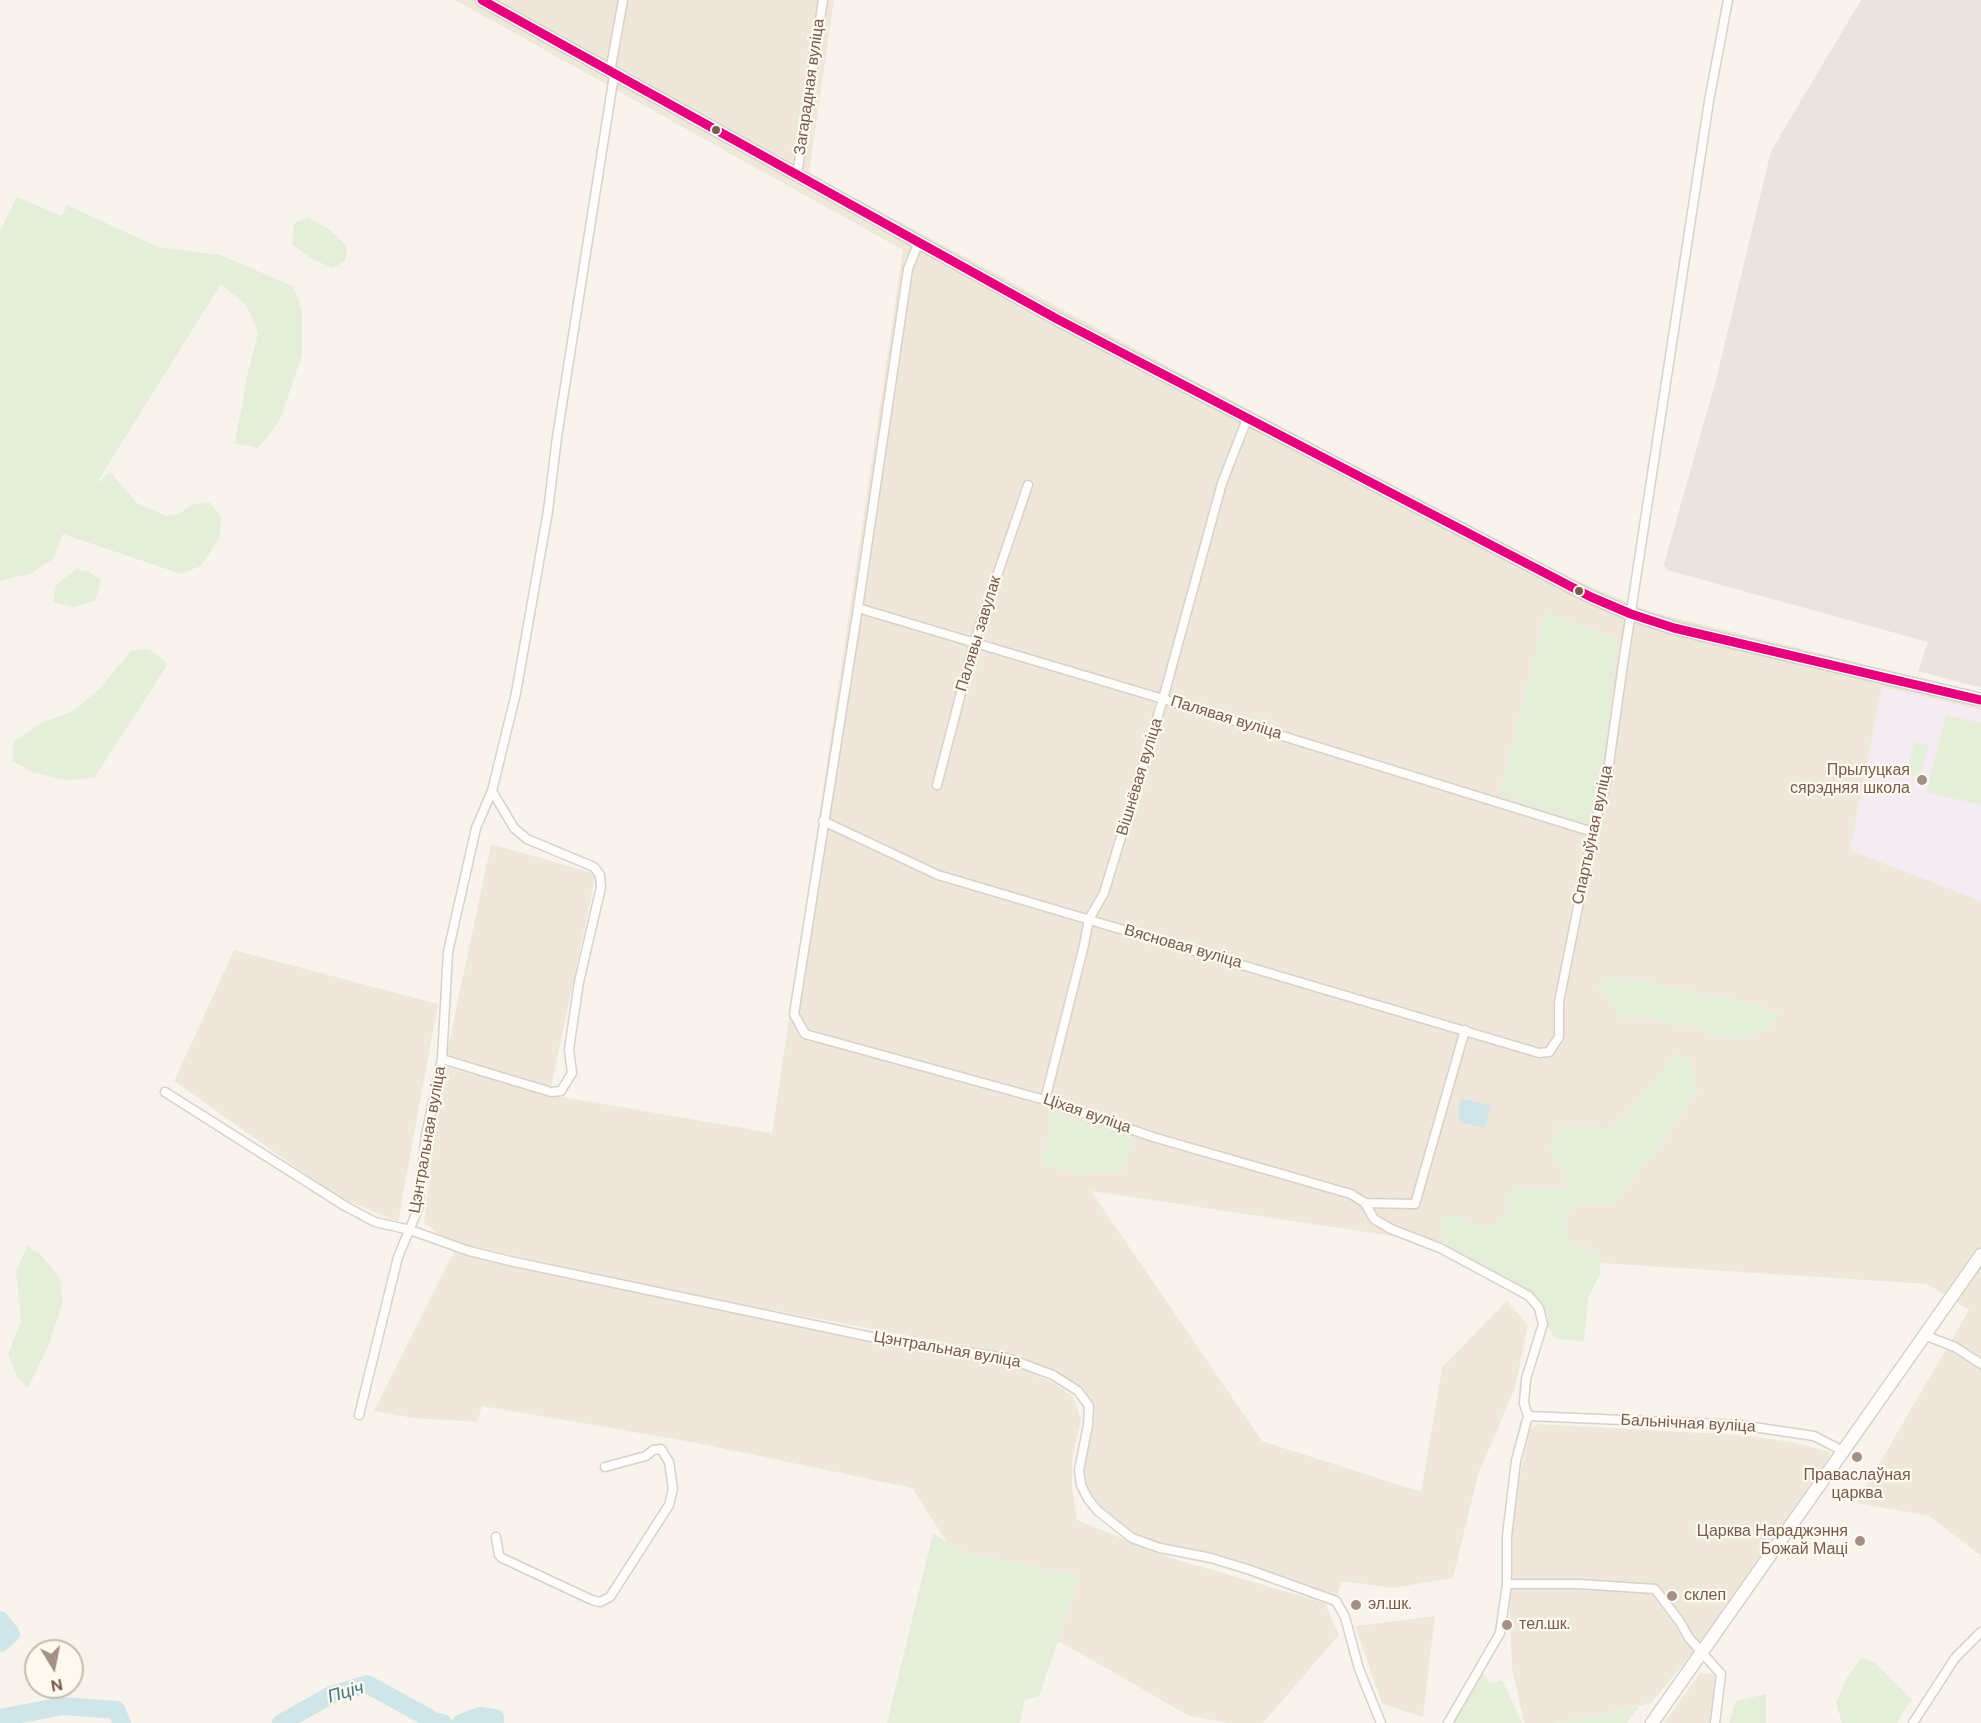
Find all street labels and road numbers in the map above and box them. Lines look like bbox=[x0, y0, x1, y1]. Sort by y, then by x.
street label: Загарадная вуліца bbox=[791, 18, 829, 156]
street label: Палявы завулак bbox=[952, 574, 1006, 694]
street label: Палявая вуліца bbox=[1168, 692, 1284, 744]
street label: Вішнёвая вуліца bbox=[1113, 716, 1167, 838]
street label: Спартыўная вуліца bbox=[1569, 764, 1617, 906]
street label: Вясновая вуліца bbox=[1122, 921, 1244, 973]
street label: Цэнтральная вуліца bbox=[406, 1065, 450, 1215]
street label: Ціхая вуліца bbox=[1040, 1090, 1134, 1138]
street label: Цэнтральная вуліца bbox=[872, 1328, 1022, 1372]
street label: Бальнічная вуліца bbox=[1620, 1411, 1756, 1437]

